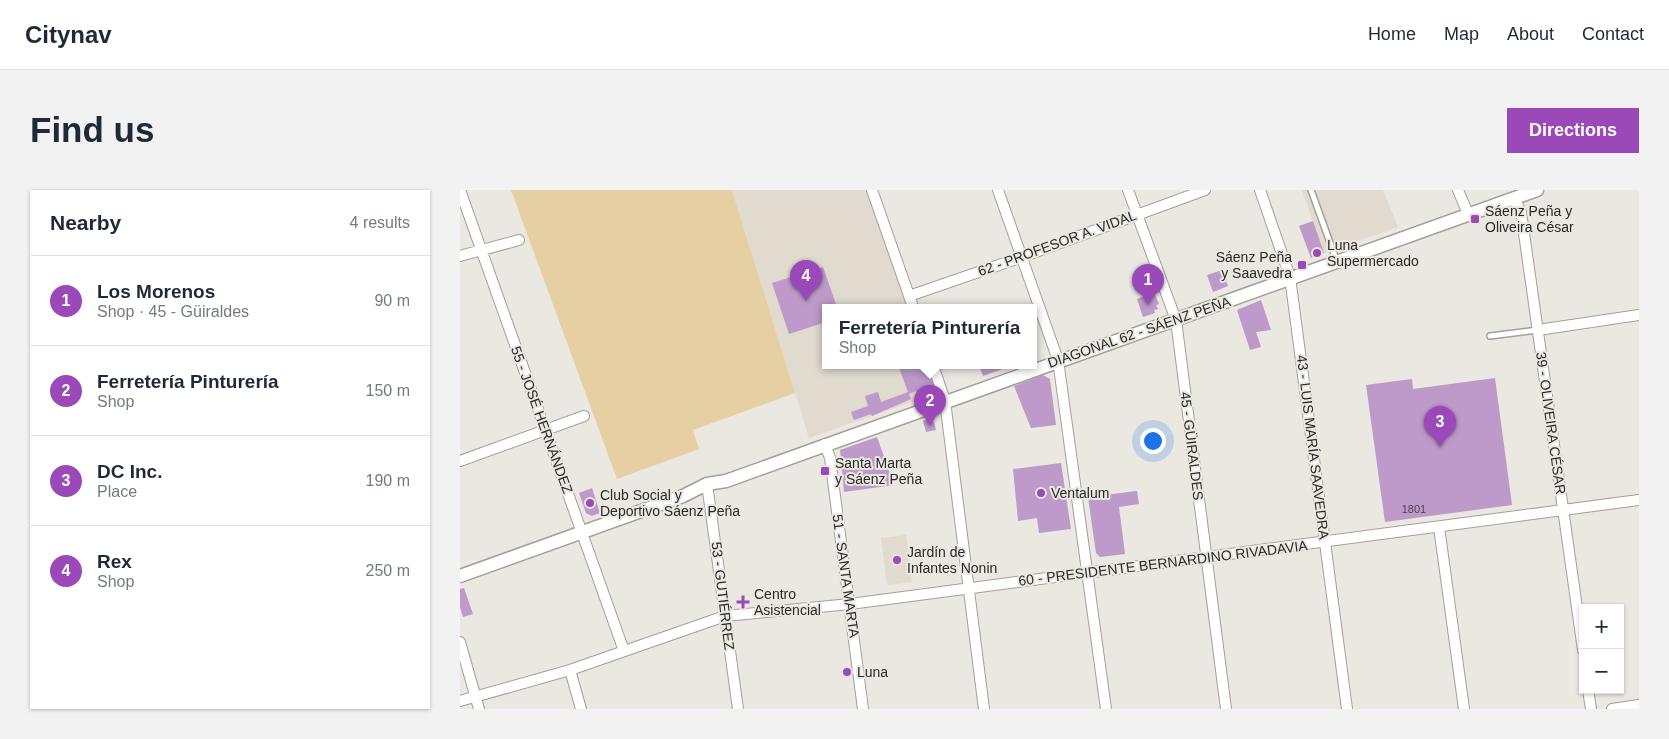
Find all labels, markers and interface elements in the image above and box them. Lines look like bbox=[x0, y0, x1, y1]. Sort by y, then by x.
text: Citynav bbox=[25, 21, 112, 48]
text: Home bbox=[1368, 24, 1416, 44]
text: Map bbox=[1444, 24, 1479, 44]
text: About bbox=[1507, 24, 1554, 44]
text: Contact bbox=[1582, 24, 1644, 44]
button: Directions bbox=[1507, 108, 1639, 153]
text: Find us bbox=[30, 110, 154, 149]
place label: Sáenz Peña y Oliveira César bbox=[1485, 203, 1574, 235]
street label: 62 - PROFESOR A. VIDAL bbox=[976, 207, 1139, 279]
text: Nearby bbox=[50, 211, 121, 234]
marker: Sáenz Peña y Oliveira César bbox=[1469, 213, 1481, 225]
text: 4 results bbox=[350, 214, 410, 231]
place label: Luna Supermercado bbox=[1327, 237, 1419, 269]
marker: Luna Supermercado bbox=[1311, 247, 1323, 259]
place label: Sáenz Peña y Saavedra bbox=[1216, 249, 1292, 281]
marker: Sáenz Peña y Saavedra bbox=[1296, 259, 1308, 271]
pin: 4 bbox=[790, 260, 822, 301]
pin: 1 bbox=[1132, 264, 1164, 305]
text: Los Morenos bbox=[97, 281, 215, 302]
text: 1 bbox=[62, 292, 70, 309]
text: 90 m bbox=[374, 292, 410, 309]
street label: DIAGONAL 62 - SÁENZ PEÑA bbox=[1045, 293, 1233, 371]
text: Shop · 45 - Güiraldes bbox=[97, 303, 249, 320]
popup bbox=[822, 304, 1037, 369]
text: Ferretería Pinturería bbox=[839, 317, 1020, 338]
text: Shop bbox=[839, 339, 876, 356]
street label: 55 - JOSÉ HERNÁNDEZ bbox=[508, 344, 576, 496]
street label: 39 - OLIVEIRA CÉSAR bbox=[1533, 351, 1569, 495]
street label: 43 - LUIS MARÍA SAAVEDRA bbox=[1294, 354, 1332, 541]
text: Ferretería Pinturería bbox=[97, 371, 279, 392]
text: 2 bbox=[62, 382, 70, 399]
text: 150 m bbox=[366, 382, 410, 399]
pin: 2 bbox=[914, 385, 946, 426]
street label: 45 - GÜIRALDES bbox=[1177, 391, 1208, 501]
text: Shop bbox=[97, 393, 134, 410]
pin: 3 bbox=[1424, 406, 1456, 447]
your location bbox=[1140, 428, 1166, 454]
place label: Santa Marta y Sáenz Peña bbox=[835, 455, 922, 487]
text: DC Inc. bbox=[97, 461, 162, 482]
marker: Santa Marta y Sáenz Peña bbox=[819, 465, 831, 477]
text: 3 bbox=[62, 472, 70, 489]
text: 190 m bbox=[366, 472, 410, 489]
text: Place bbox=[97, 483, 137, 500]
place label: Ventalum bbox=[1051, 485, 1109, 501]
place label: Club Social y Deportivo Sáenz Peña bbox=[600, 487, 740, 519]
marker: Ventalum bbox=[1035, 487, 1047, 499]
marker: Club Social y Deportivo Sáenz Peña bbox=[584, 497, 596, 509]
house number: 1801 bbox=[1402, 503, 1426, 515]
street label: 51 - SANTA MARTA bbox=[829, 513, 863, 639]
street label: 60 - PRESIDENTE BERNARDINO RIVADAVIA bbox=[1018, 537, 1309, 589]
street label: 53 - GUTIÉRREZ bbox=[708, 541, 738, 651]
place label: Jardín de Infantes Nonin bbox=[907, 544, 997, 576]
text: Rex bbox=[97, 551, 132, 572]
marker: Jardín de Infantes Nonin bbox=[891, 554, 903, 566]
text: 4 bbox=[62, 562, 70, 579]
text: 250 m bbox=[366, 562, 410, 579]
text: Shop bbox=[97, 573, 134, 590]
place label: Centro Asistencial bbox=[754, 586, 821, 618]
marker: Centro Asistencial bbox=[736, 595, 750, 609]
map controls bbox=[1579, 604, 1624, 694]
button: + bbox=[1579, 604, 1624, 649]
button: − bbox=[1579, 649, 1624, 694]
place label: Luna bbox=[857, 664, 888, 680]
marker: Luna bbox=[841, 666, 853, 678]

